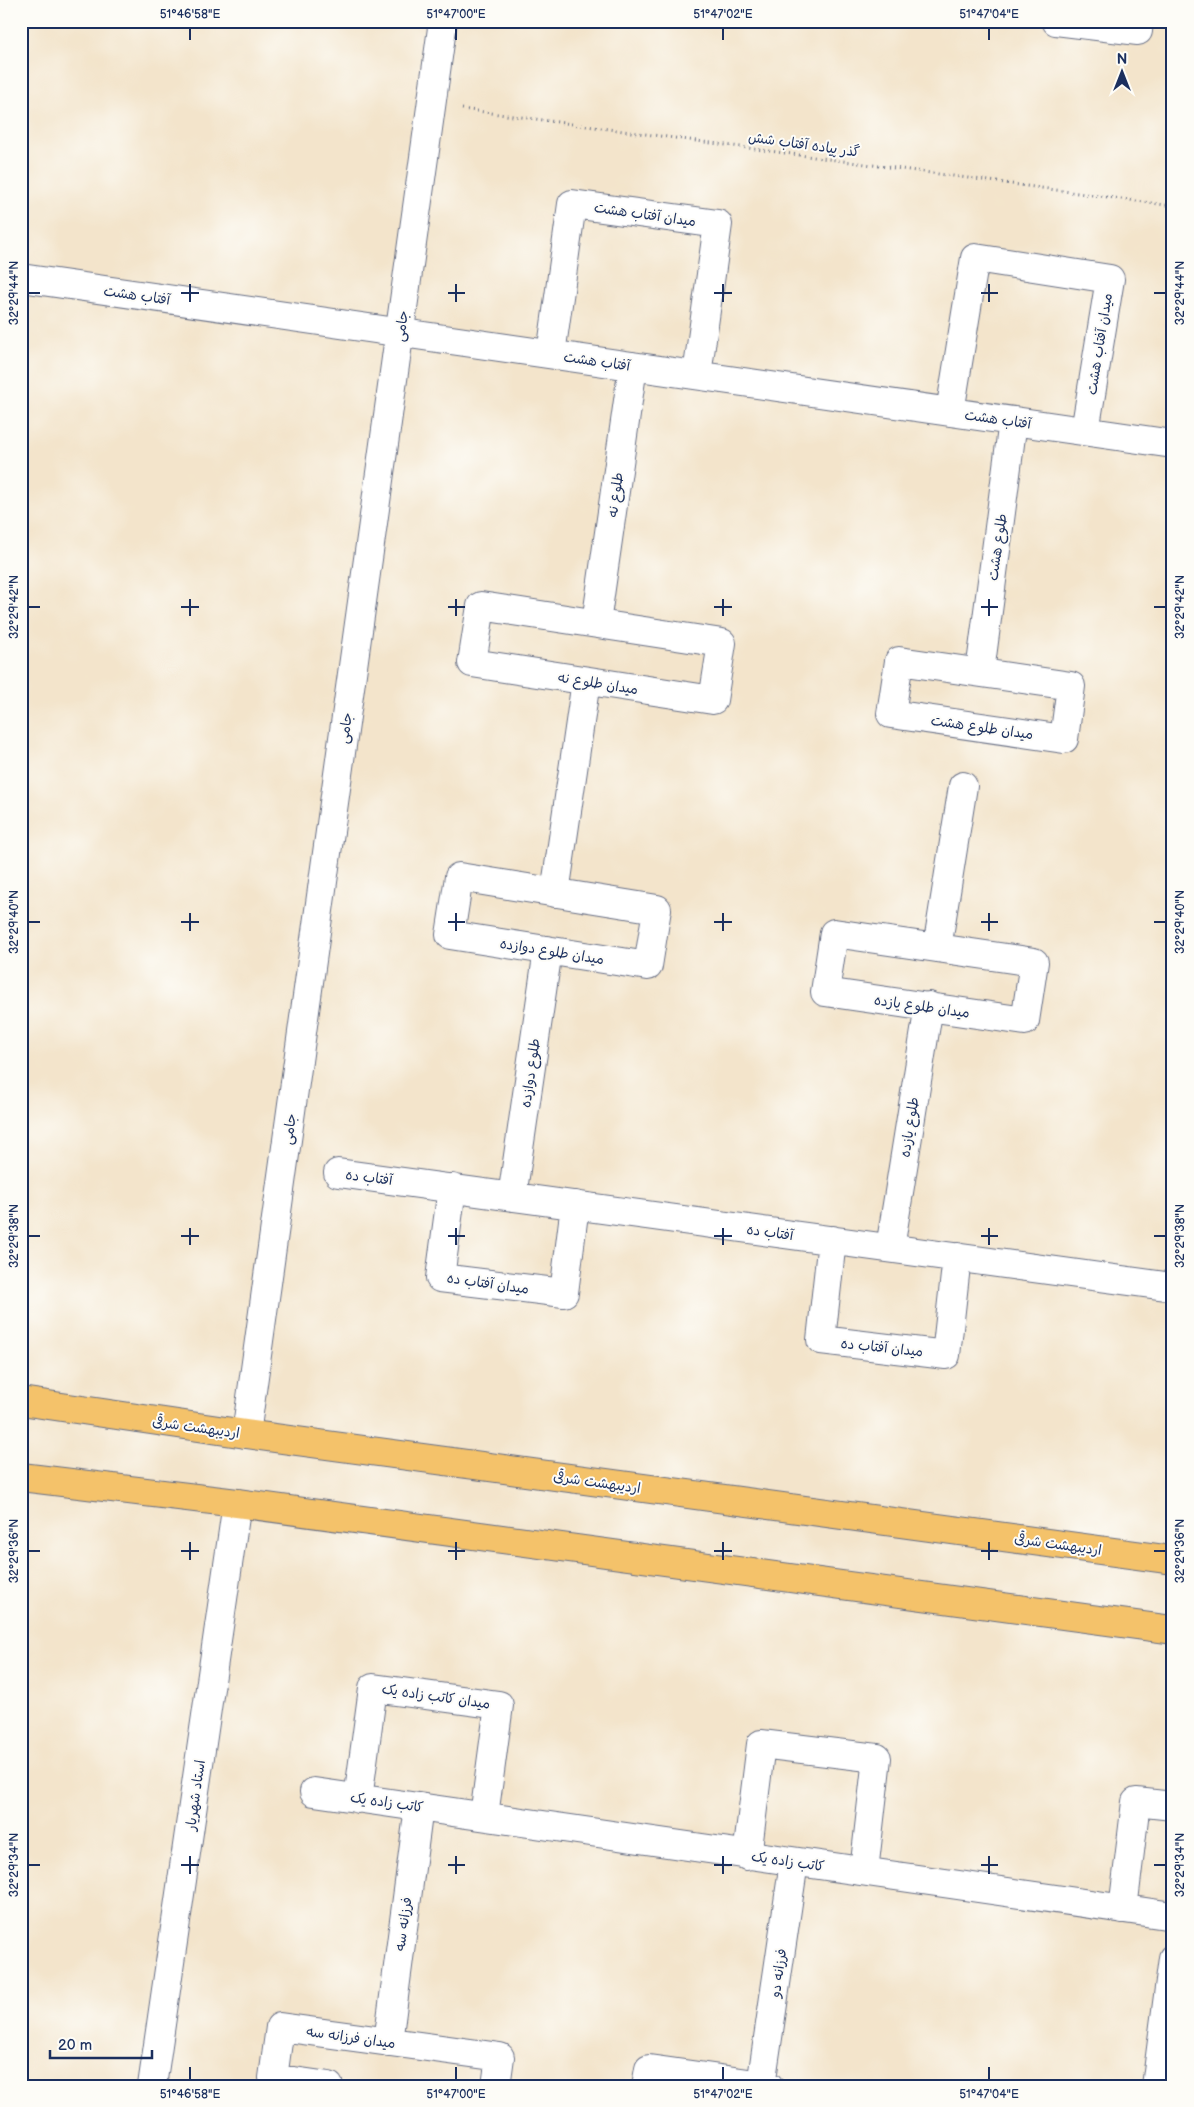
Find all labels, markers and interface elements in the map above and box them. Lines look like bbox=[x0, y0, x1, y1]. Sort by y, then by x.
text: 51°46'58"E bbox=[160, 7, 220, 22]
text: 51°47'00"E bbox=[426, 7, 486, 22]
text: 51°47'02"E bbox=[693, 7, 753, 22]
text: 51°47'04"E bbox=[959, 7, 1019, 22]
north arrow bbox=[1096, 48, 1146, 98]
text: N bbox=[1117, 51, 1127, 68]
street label: گذر پیاده آفتاب شش bbox=[747, 128, 861, 162]
street label: میدان آفتاب هشت bbox=[593, 199, 697, 230]
text: 32°29'44"N bbox=[7, 261, 22, 325]
text: 32°29'44"N bbox=[1173, 261, 1188, 325]
street label: آفتاب هشت bbox=[103, 282, 172, 309]
street label: میدان آفتاب هشت bbox=[1083, 292, 1116, 396]
street label: جامی bbox=[391, 309, 412, 343]
street label: آفتاب هشت bbox=[563, 348, 632, 375]
street label: آفتاب هشت bbox=[964, 406, 1033, 433]
street label: طلوع نه bbox=[604, 471, 629, 519]
street label: طلوع هشت bbox=[984, 512, 1013, 582]
text: 32°29'42"N bbox=[7, 575, 22, 639]
text: 32°29'42"N bbox=[1173, 575, 1188, 639]
street label: میدان طلوع نه bbox=[556, 669, 639, 700]
street label: جامی bbox=[335, 711, 356, 745]
street label: میدان طلوع هشت bbox=[929, 712, 1034, 745]
text: 32°29'40"N bbox=[7, 890, 22, 954]
text: 32°29'40"N bbox=[1173, 890, 1188, 954]
street label: میدان طلوع دوازده bbox=[498, 935, 605, 970]
street label: میدان طلوع یازده bbox=[873, 991, 971, 1024]
street label: طلوع دوازده bbox=[517, 1037, 546, 1109]
street label: طلوع یازده bbox=[896, 1096, 925, 1159]
street label: جامی bbox=[279, 1112, 300, 1146]
street label: آفتاب ده bbox=[344, 1166, 394, 1189]
text: 32°29'38"N bbox=[7, 1204, 22, 1268]
text: 32°29'38"N bbox=[1173, 1204, 1188, 1268]
street label: آفتاب ده bbox=[745, 1221, 795, 1244]
street label: میدان آفتاب ده bbox=[446, 1269, 530, 1298]
street label: میدان آفتاب ده bbox=[840, 1335, 924, 1360]
street label: اردیبهشت شرقی bbox=[151, 1413, 241, 1442]
street label: اردیبهشت شرقی bbox=[552, 1468, 642, 1497]
text: 32°29'36"N bbox=[7, 1519, 22, 1583]
text: 32°29'36"N bbox=[1173, 1519, 1188, 1583]
street label: اردیبهشت شرقی bbox=[1013, 1530, 1103, 1559]
street label: میدان کاتب زاده یک bbox=[381, 1680, 491, 1713]
street label: استاد شهریار bbox=[182, 1759, 209, 1832]
street label: کاتب زاده یک bbox=[349, 1789, 425, 1816]
text: 32°29'34"N bbox=[7, 1833, 22, 1897]
text: 32°29'34"N bbox=[1173, 1833, 1188, 1897]
street label: کاتب زاده یک bbox=[750, 1848, 826, 1875]
street label: فرزانه سه bbox=[391, 1896, 416, 1952]
street label: فرزانه دو bbox=[767, 1947, 790, 2000]
street label: میدان فرزانه سه bbox=[305, 2023, 397, 2052]
scale bar bbox=[50, 2027, 152, 2059]
text: 20 m bbox=[58, 2036, 92, 2055]
text: 51°46'58"E bbox=[160, 2087, 220, 2102]
text: 51°47'00"E bbox=[426, 2087, 486, 2102]
text: 51°47'02"E bbox=[693, 2087, 753, 2102]
text: 51°47'04"E bbox=[959, 2087, 1019, 2102]

